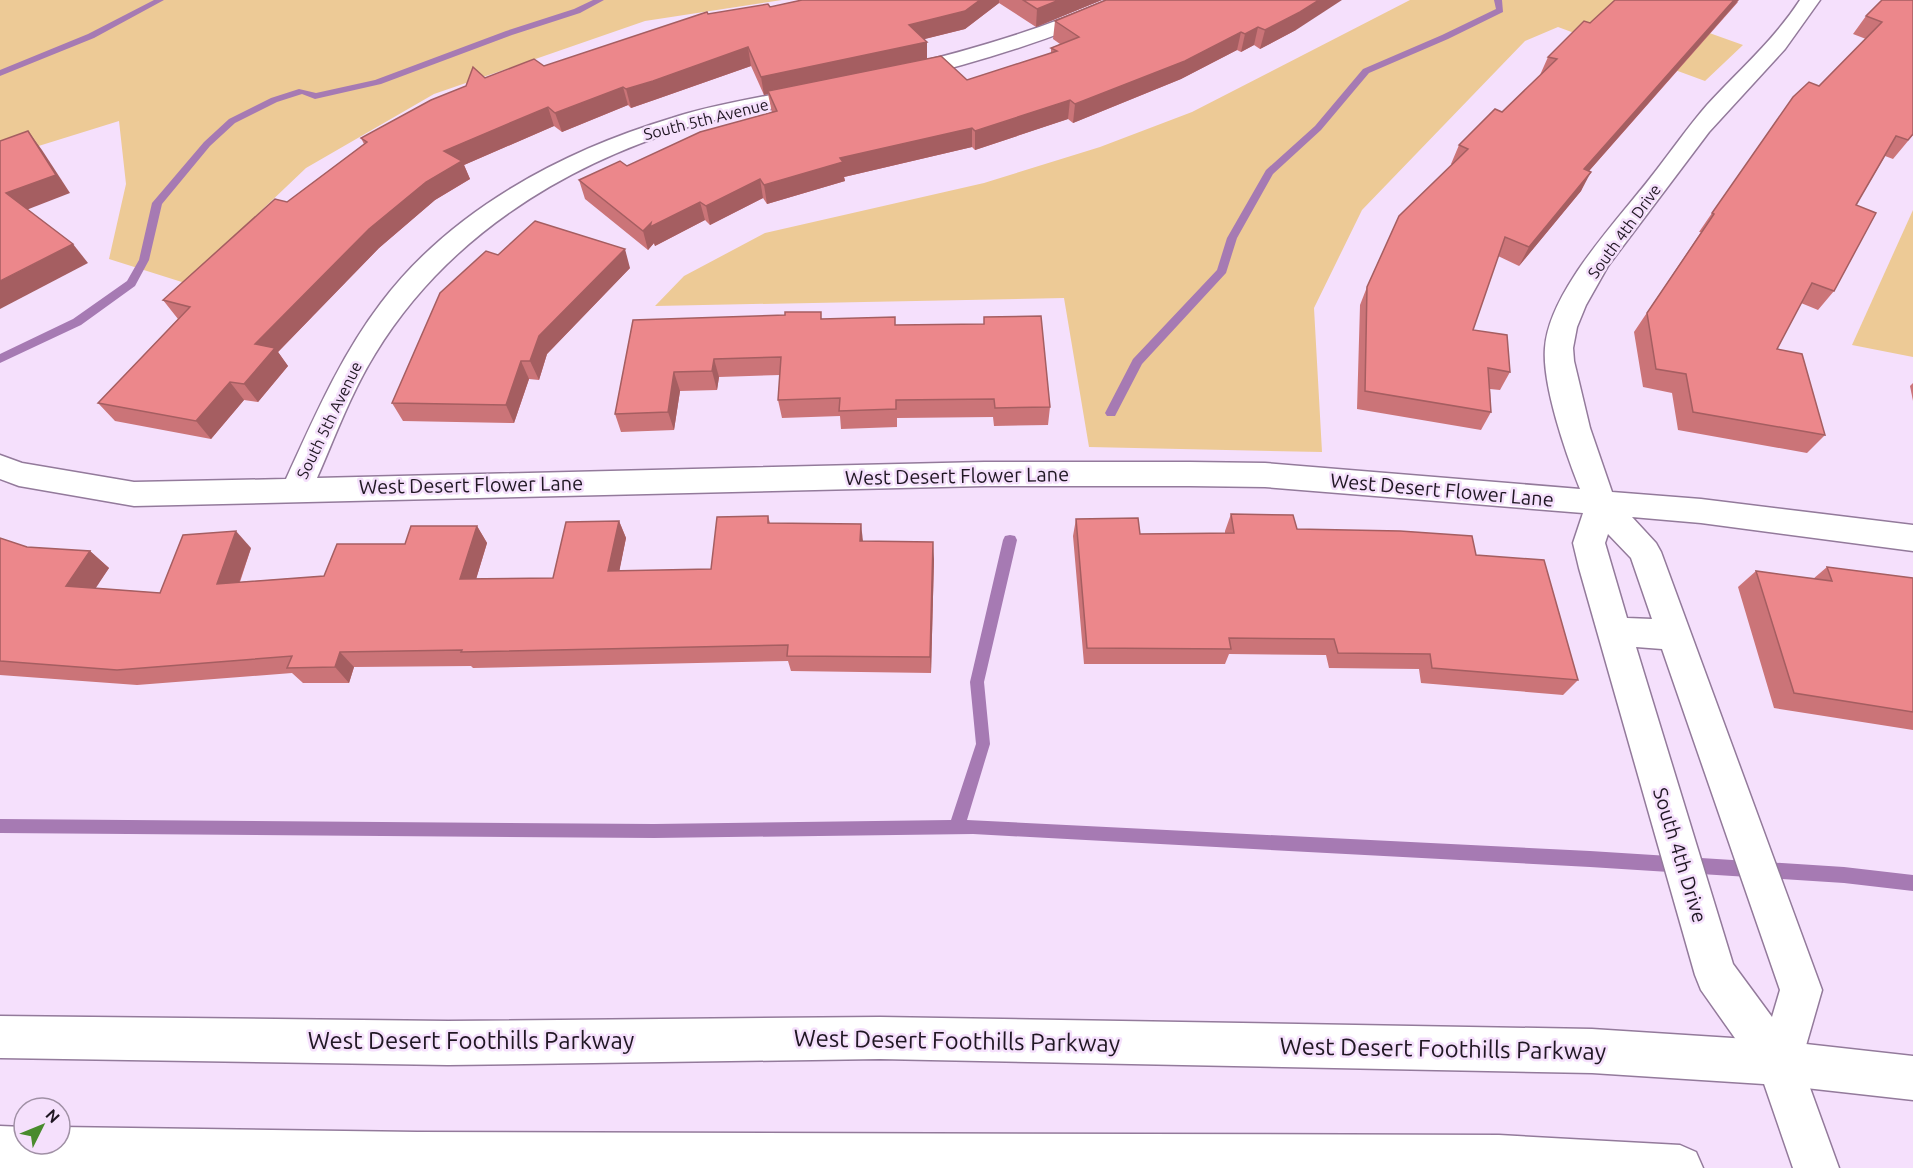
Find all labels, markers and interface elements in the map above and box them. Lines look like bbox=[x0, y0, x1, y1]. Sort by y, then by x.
street label: South 5th Avenue bbox=[642, 95, 770, 143]
street label: South 4th Drive bbox=[1584, 180, 1664, 282]
street label: South 5th Avenue bbox=[293, 359, 365, 481]
street label: West Desert Flower Lane bbox=[845, 462, 1069, 489]
street label: West Desert Flower Lane bbox=[1329, 468, 1555, 511]
street label: West Desert Flower Lane bbox=[359, 471, 583, 498]
street label: South 4th Drive bbox=[1649, 785, 1712, 925]
street label: West Desert Foothills Parkway bbox=[793, 1024, 1121, 1057]
street label: West Desert Foothills Parkway bbox=[308, 1027, 635, 1054]
street label: West Desert Foothills Parkway bbox=[1279, 1032, 1607, 1065]
north arrow bbox=[12, 1096, 72, 1156]
text: N bbox=[42, 1105, 64, 1126]

